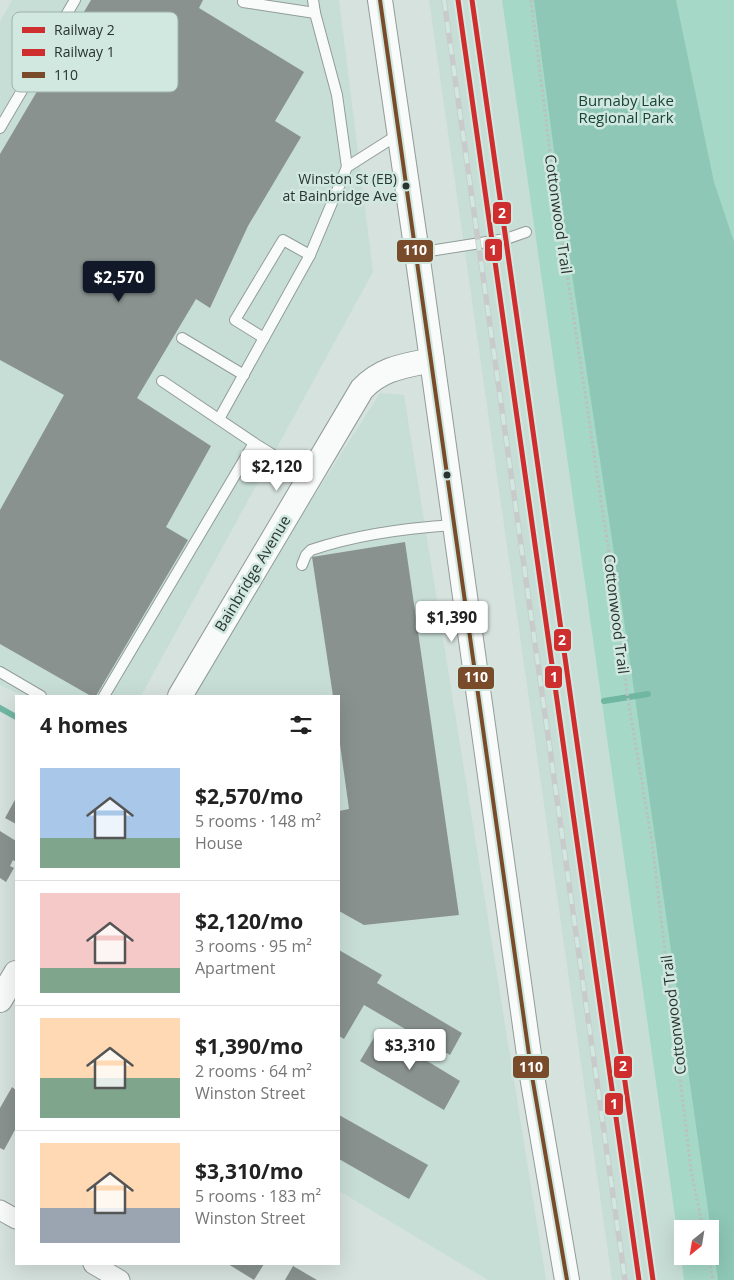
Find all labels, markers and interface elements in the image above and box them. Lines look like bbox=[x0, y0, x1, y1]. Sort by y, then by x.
legend bbox=[12, 12, 178, 92]
text: Railway 2 bbox=[54, 20, 115, 39]
text: Railway 1 bbox=[54, 42, 115, 61]
text: 110 bbox=[54, 65, 78, 84]
park label: Burnaby Lake Regional Park bbox=[578, 90, 674, 127]
street label: Cottonwood Trail bbox=[541, 153, 577, 275]
place label: Winston St (EB) at Bainbridge Ave bbox=[282, 169, 397, 205]
marker: Winston St (EB) at Bainbridge Ave bbox=[401, 181, 411, 191]
line badge: 2 bbox=[492, 201, 512, 225]
text: 2 bbox=[498, 203, 506, 222]
line badge: 1 bbox=[484, 238, 503, 262]
line badge: 110 bbox=[396, 239, 434, 263]
text: 110 bbox=[403, 240, 427, 259]
text: 1 bbox=[489, 240, 497, 259]
pin: $2,570 bbox=[78, 260, 160, 303]
text: $2,570 bbox=[94, 266, 144, 288]
pin: $2,120 bbox=[236, 450, 318, 492]
text: $2,120 bbox=[252, 455, 302, 477]
unlabelled marker bbox=[442, 470, 452, 480]
street label: Bainbridge Avenue bbox=[209, 511, 295, 635]
street label: Cottonwood Trail bbox=[600, 553, 634, 675]
pin: $1,390 bbox=[411, 600, 493, 643]
text: $1,390 bbox=[427, 606, 477, 628]
line badge: 2 bbox=[553, 628, 572, 652]
text: 2 bbox=[558, 630, 566, 649]
line badge: 1 bbox=[544, 665, 563, 689]
line badge: 110 bbox=[457, 666, 495, 690]
text: 110 bbox=[464, 667, 488, 686]
text: 1 bbox=[550, 667, 558, 686]
text: 4 homes bbox=[40, 711, 128, 739]
icon: filters bbox=[287, 711, 315, 739]
text: $2,570/mo bbox=[195, 782, 303, 810]
icon: home bbox=[80, 788, 140, 848]
text: 5 rooms · 148 m² bbox=[195, 810, 321, 832]
text: House bbox=[195, 832, 243, 854]
text: $2,120/mo bbox=[195, 907, 303, 935]
icon: home bbox=[80, 913, 140, 973]
text: 3 rooms · 95 m² bbox=[195, 935, 312, 957]
street label: Cottonwood Trail bbox=[656, 954, 690, 1076]
text: Apartment bbox=[195, 957, 275, 979]
pin: $3,310 bbox=[369, 1028, 451, 1071]
text: $1,390/mo bbox=[195, 1032, 303, 1060]
text: $3,310 bbox=[385, 1034, 435, 1056]
icon: home bbox=[80, 1038, 140, 1098]
line badge: 110 bbox=[512, 1055, 550, 1079]
line badge: 2 bbox=[613, 1055, 633, 1079]
text: 2 bbox=[619, 1056, 627, 1075]
text: 110 bbox=[519, 1057, 543, 1076]
text: 2 rooms · 64 m² bbox=[195, 1060, 312, 1082]
text: Winston Street bbox=[195, 1082, 305, 1104]
line badge: 1 bbox=[604, 1092, 624, 1116]
text: 1 bbox=[610, 1094, 618, 1113]
text: $3,310/mo bbox=[195, 1157, 303, 1185]
icon: home bbox=[80, 1163, 140, 1223]
text: 5 rooms · 183 m² bbox=[195, 1185, 321, 1207]
text: Winston Street bbox=[195, 1207, 305, 1229]
north arrow bbox=[674, 1220, 719, 1265]
map controls bbox=[674, 1220, 719, 1265]

